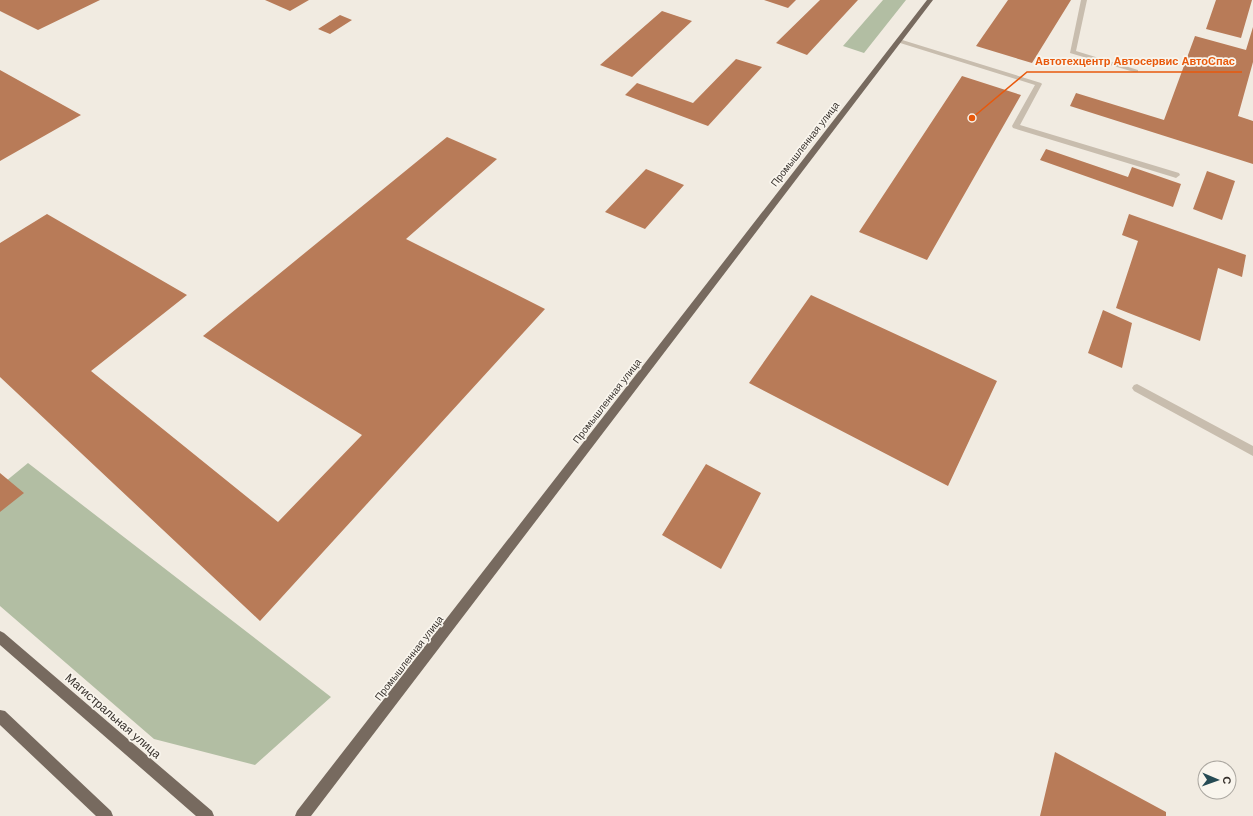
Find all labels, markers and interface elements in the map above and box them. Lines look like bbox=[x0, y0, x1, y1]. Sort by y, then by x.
callout: Автотехцентр Автосервис АвтоСпас bbox=[1027, 49, 1242, 72]
text: Автотехцентр Автосервис АвтоСпас bbox=[1035, 55, 1235, 67]
street label: Промышленная улица bbox=[769, 99, 842, 188]
street label: Промышленная улица bbox=[571, 356, 644, 445]
street label: Промышленная улица bbox=[373, 613, 446, 702]
street label: Магистральная улица bbox=[62, 671, 164, 762]
north arrow bbox=[1197, 760, 1237, 800]
text: С bbox=[1221, 776, 1233, 785]

